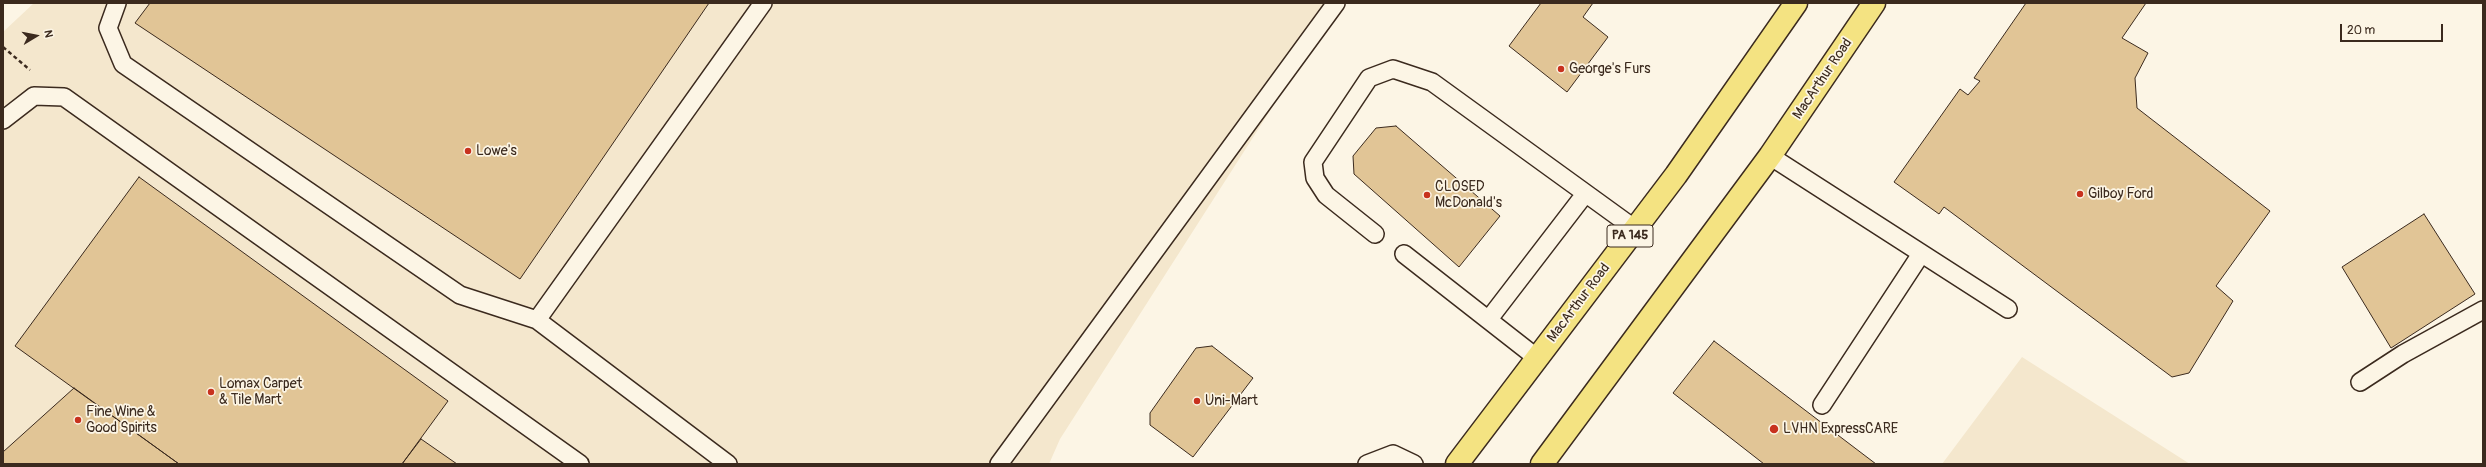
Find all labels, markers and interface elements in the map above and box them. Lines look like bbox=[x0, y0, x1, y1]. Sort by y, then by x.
north arrow bbox=[16, 16, 56, 56]
scale bar bbox=[2342, 16, 2445, 42]
text: 20 m bbox=[2347, 23, 2375, 38]
text: N bbox=[41, 29, 55, 39]
street label: MacArthur Road bbox=[1790, 35, 1856, 123]
place label: George's Furs bbox=[1569, 61, 1650, 77]
marker: George's Furs bbox=[1556, 64, 1566, 74]
place label: Lowe's bbox=[476, 143, 517, 159]
marker: Lowe's bbox=[463, 146, 473, 156]
place label: CLOSED McDonald's bbox=[1435, 179, 1502, 212]
place label: Gilboy Ford bbox=[2088, 186, 2153, 202]
marker: Gilboy Ford bbox=[2075, 189, 2085, 199]
marker: CLOSED McDonald's bbox=[1422, 190, 1432, 200]
road number: PA 145 bbox=[1607, 225, 1653, 247]
street label: MacArthur Road bbox=[1544, 260, 1614, 346]
place label: Lomax Carpet & Tile Mart bbox=[219, 376, 302, 408]
marker: Lomax Carpet & Tile Mart bbox=[206, 387, 216, 397]
place label: Uni-Mart bbox=[1205, 393, 1258, 409]
marker: Uni-Mart bbox=[1192, 396, 1202, 406]
place label: Fine Wine & Good Spirits bbox=[86, 404, 157, 436]
marker: Fine Wine & Good Spirits bbox=[73, 415, 83, 425]
place label: LVHN ExpressCARE bbox=[1783, 421, 1898, 437]
marker: LVHN ExpressCARE bbox=[1768, 423, 1780, 435]

